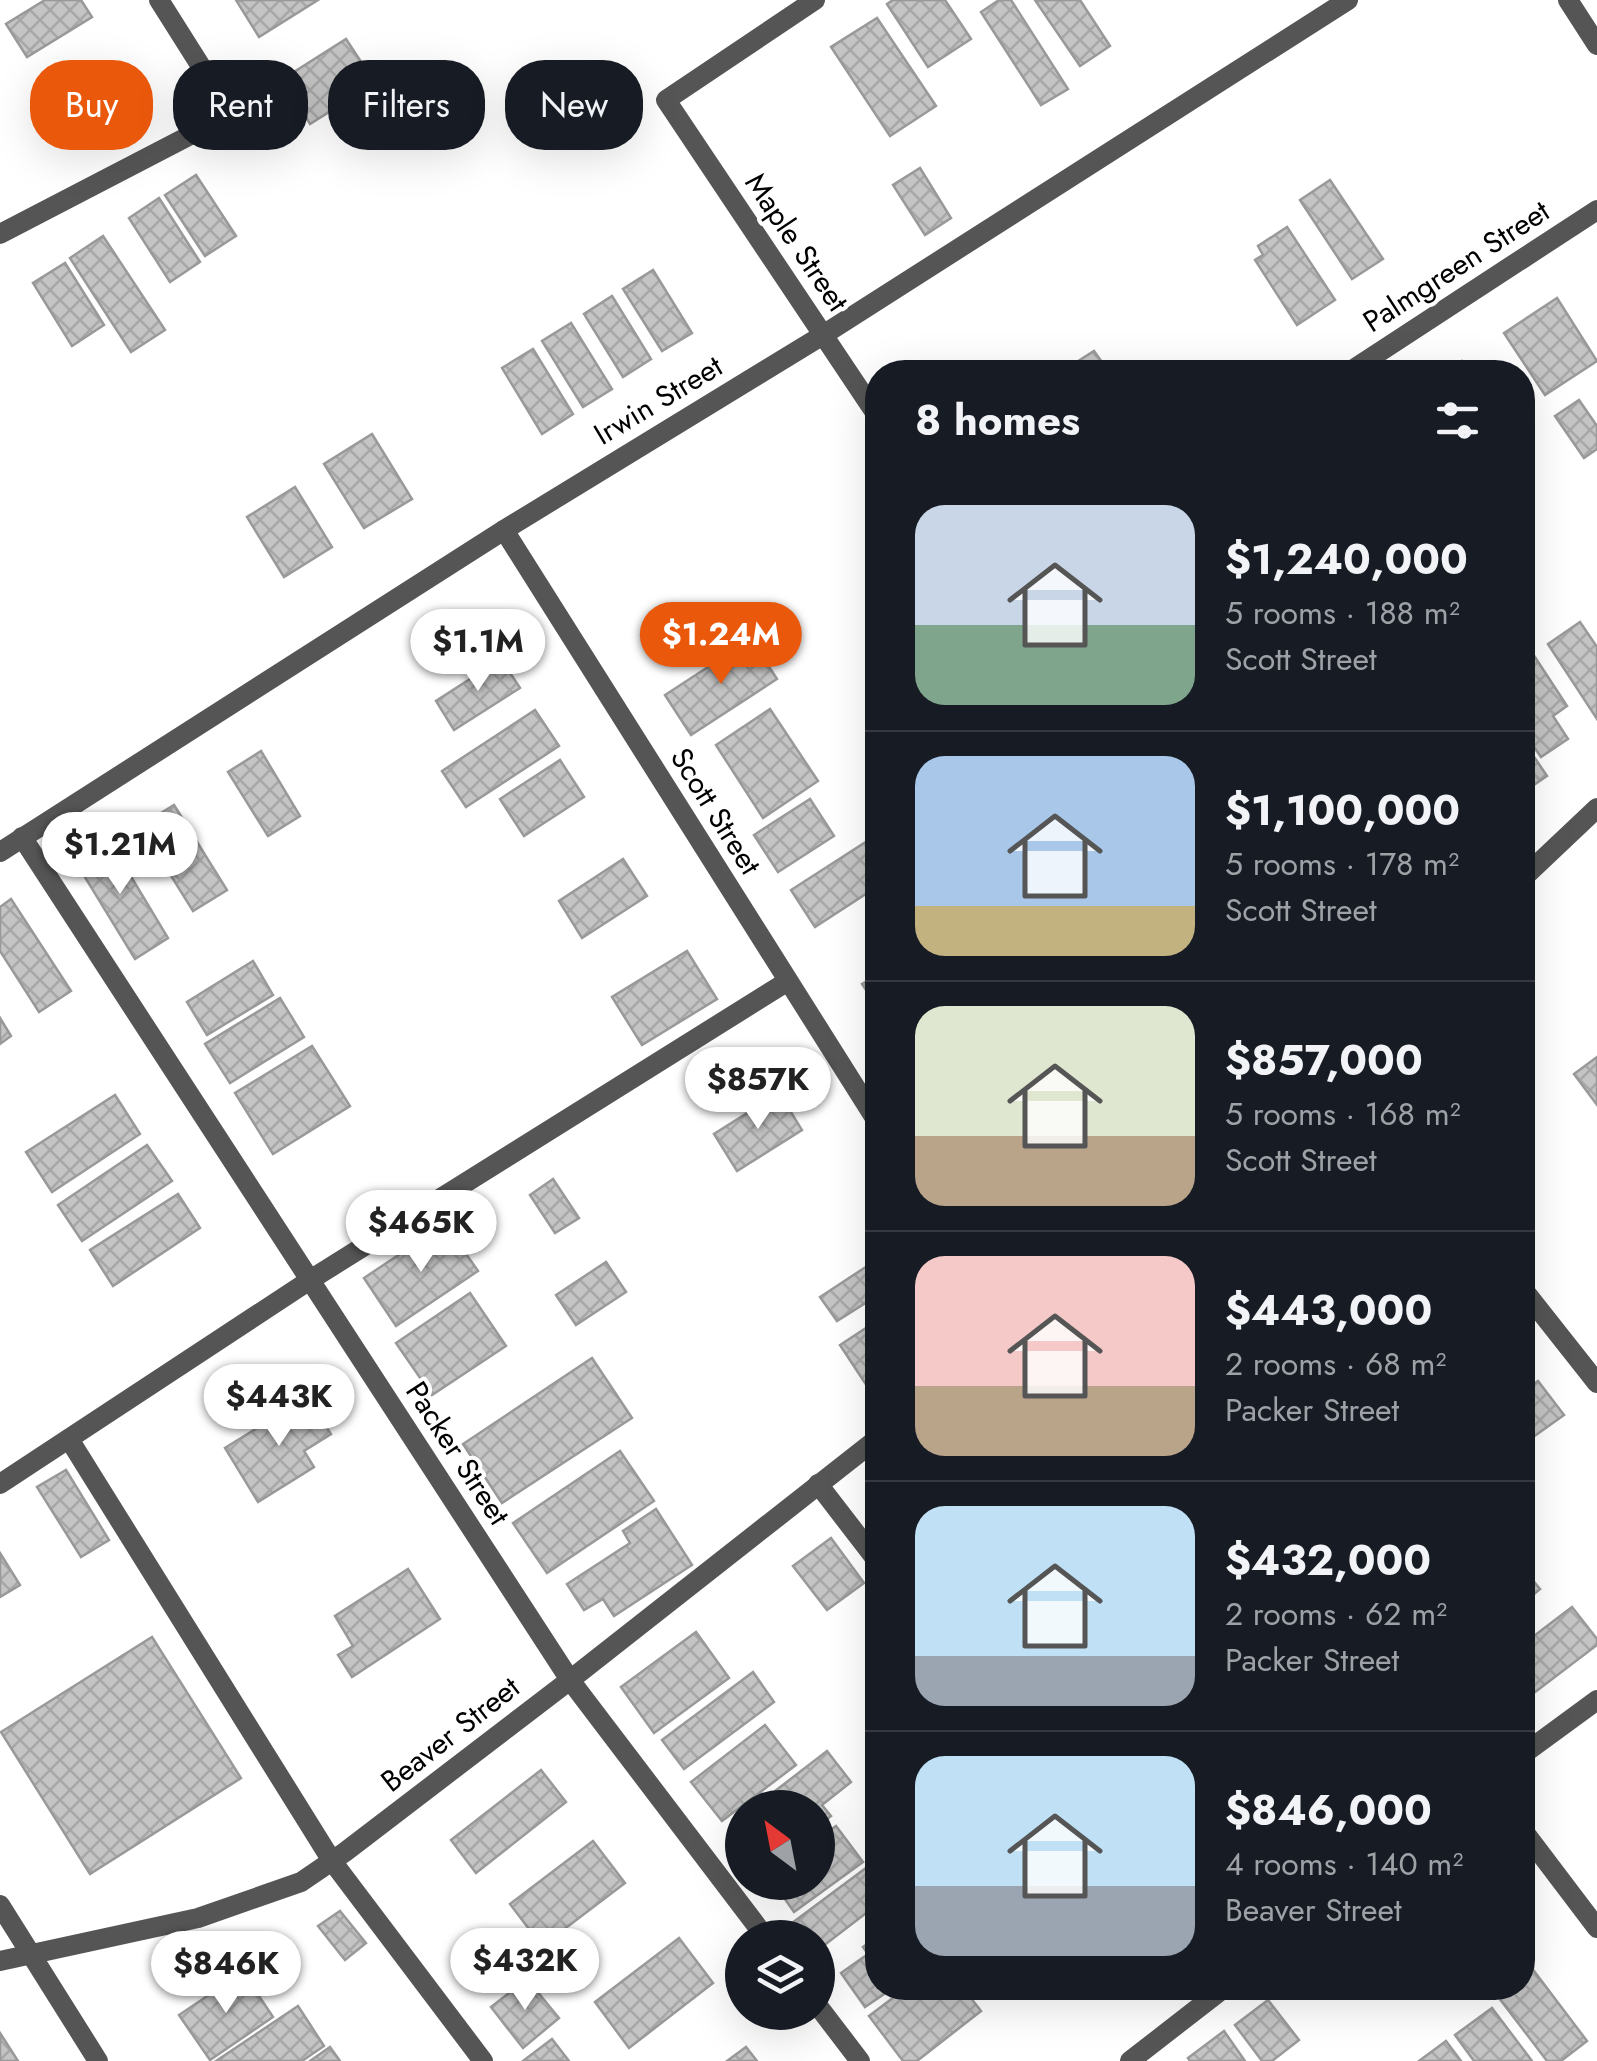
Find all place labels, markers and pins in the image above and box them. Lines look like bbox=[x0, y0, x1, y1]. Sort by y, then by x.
pin: $1.24M bbox=[640, 602, 802, 687]
pin: $1.1M bbox=[408, 609, 548, 694]
pin: $1.21M bbox=[39, 812, 201, 897]
pin: $857K bbox=[688, 1047, 828, 1132]
pin: $465K bbox=[351, 1190, 491, 1275]
pin: $443K bbox=[209, 1364, 349, 1449]
pin: $432K bbox=[455, 1928, 595, 2013]
pin: $846K bbox=[156, 1931, 296, 2016]

